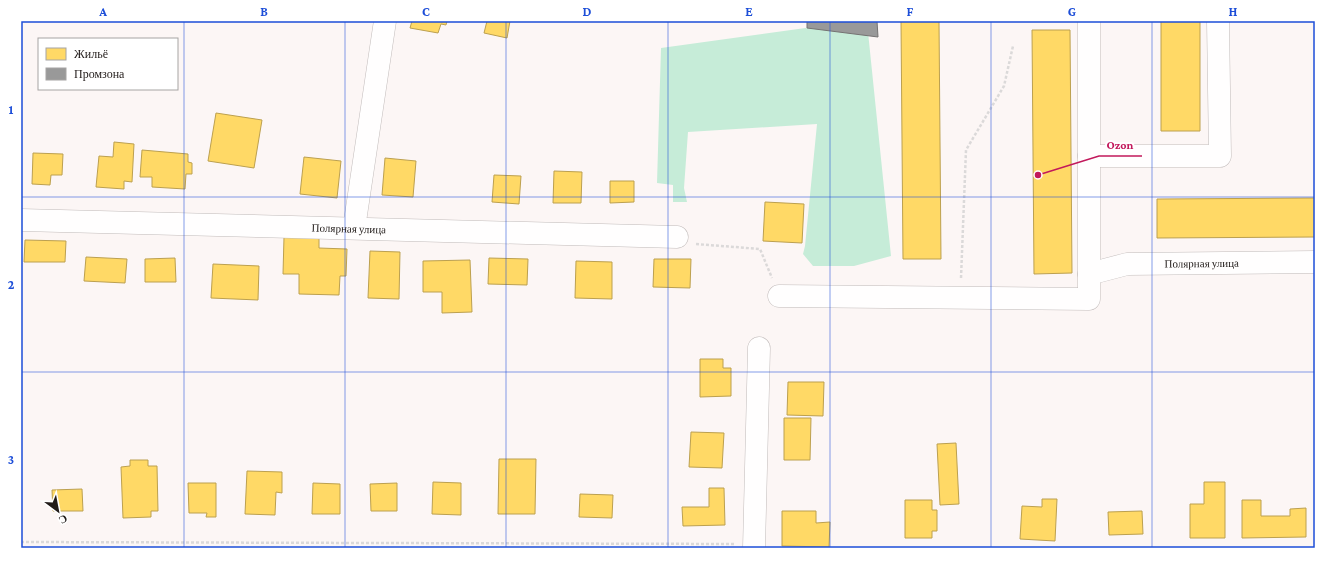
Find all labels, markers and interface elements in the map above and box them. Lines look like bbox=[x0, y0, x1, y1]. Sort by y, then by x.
text: A bbox=[98, 4, 107, 19]
text: B bbox=[260, 4, 268, 19]
text: C bbox=[422, 4, 430, 19]
text: D bbox=[583, 4, 592, 19]
text: E bbox=[745, 4, 753, 19]
text: F bbox=[907, 4, 914, 19]
text: G bbox=[1068, 4, 1076, 19]
text: H bbox=[1229, 4, 1238, 19]
legend bbox=[38, 38, 178, 90]
text: Жильё bbox=[74, 47, 108, 61]
text: Промзона bbox=[74, 67, 125, 81]
text: 1 bbox=[9, 102, 14, 117]
callout: Ozon bbox=[1099, 132, 1142, 156]
text: Ozon bbox=[1107, 138, 1134, 152]
street label: Полярная улица bbox=[312, 222, 386, 235]
street label: Полярная улица bbox=[1164, 257, 1239, 270]
text: 2 bbox=[8, 277, 15, 292]
text: 3 bbox=[8, 452, 14, 467]
north arrow bbox=[38, 491, 78, 531]
text: С bbox=[57, 512, 70, 527]

